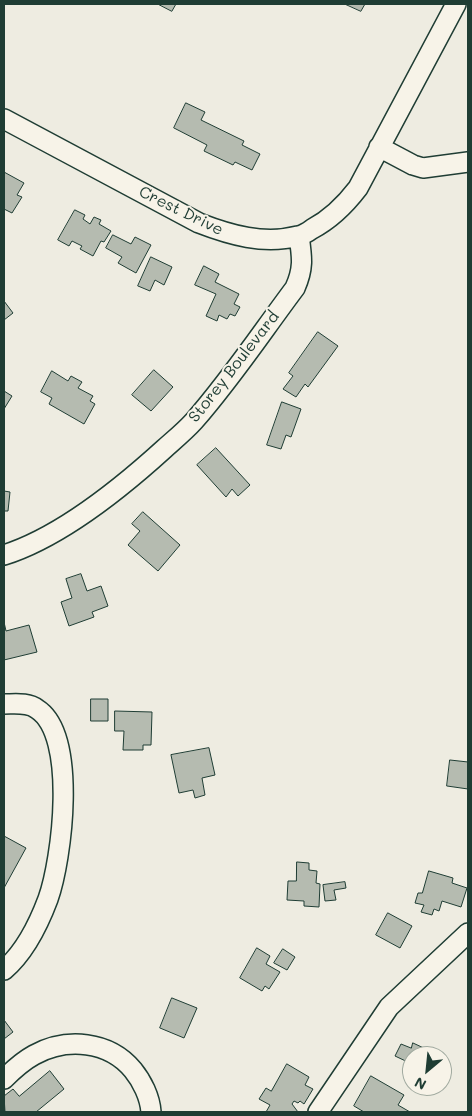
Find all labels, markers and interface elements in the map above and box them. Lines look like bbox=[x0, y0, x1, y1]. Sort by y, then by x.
street label: Crest Drive bbox=[136, 182, 226, 240]
street label: Storey Boulevard bbox=[185, 308, 283, 426]
north arrow bbox=[402, 1046, 452, 1096]
text: N bbox=[411, 1073, 429, 1095]

